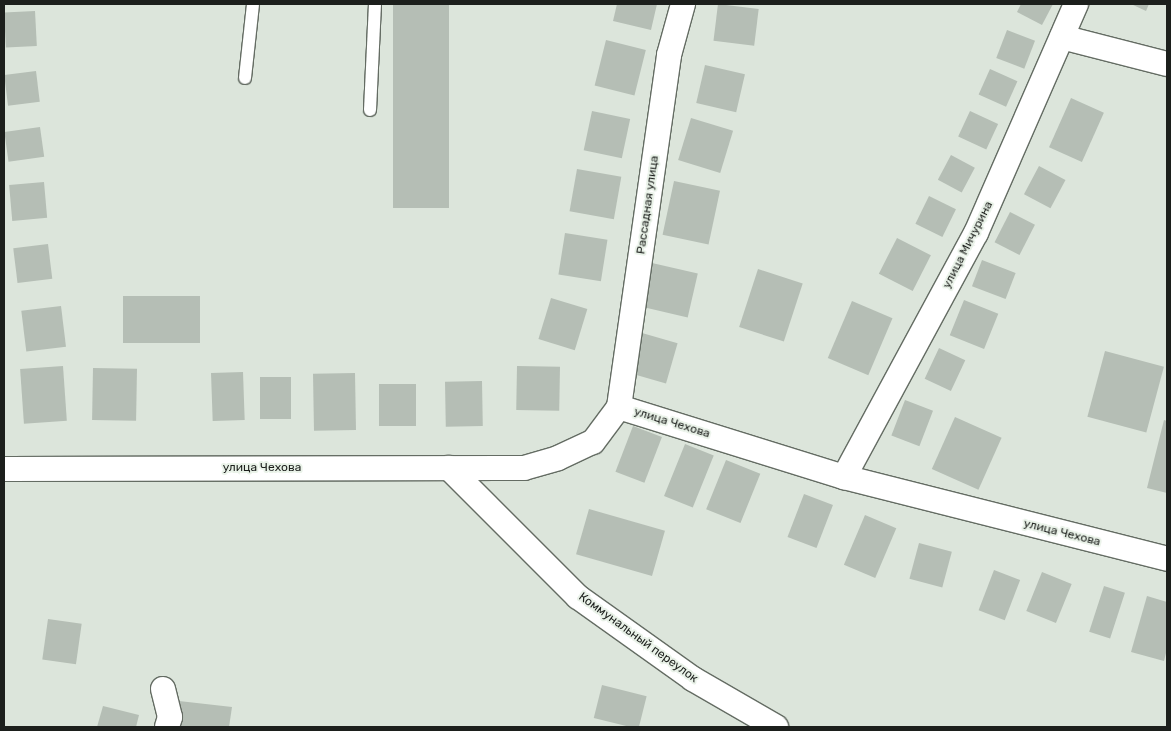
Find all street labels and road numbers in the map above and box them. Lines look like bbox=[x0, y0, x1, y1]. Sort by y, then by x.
street label: Рассадная улица bbox=[634, 155, 662, 255]
street label: улица Мичурина bbox=[940, 199, 996, 291]
street label: улица Чехова bbox=[632, 405, 712, 441]
street label: улица Чехова bbox=[223, 461, 301, 475]
street label: улица Чехова bbox=[1022, 516, 1102, 550]
street label: Коммунальный переулок bbox=[575, 590, 701, 686]

